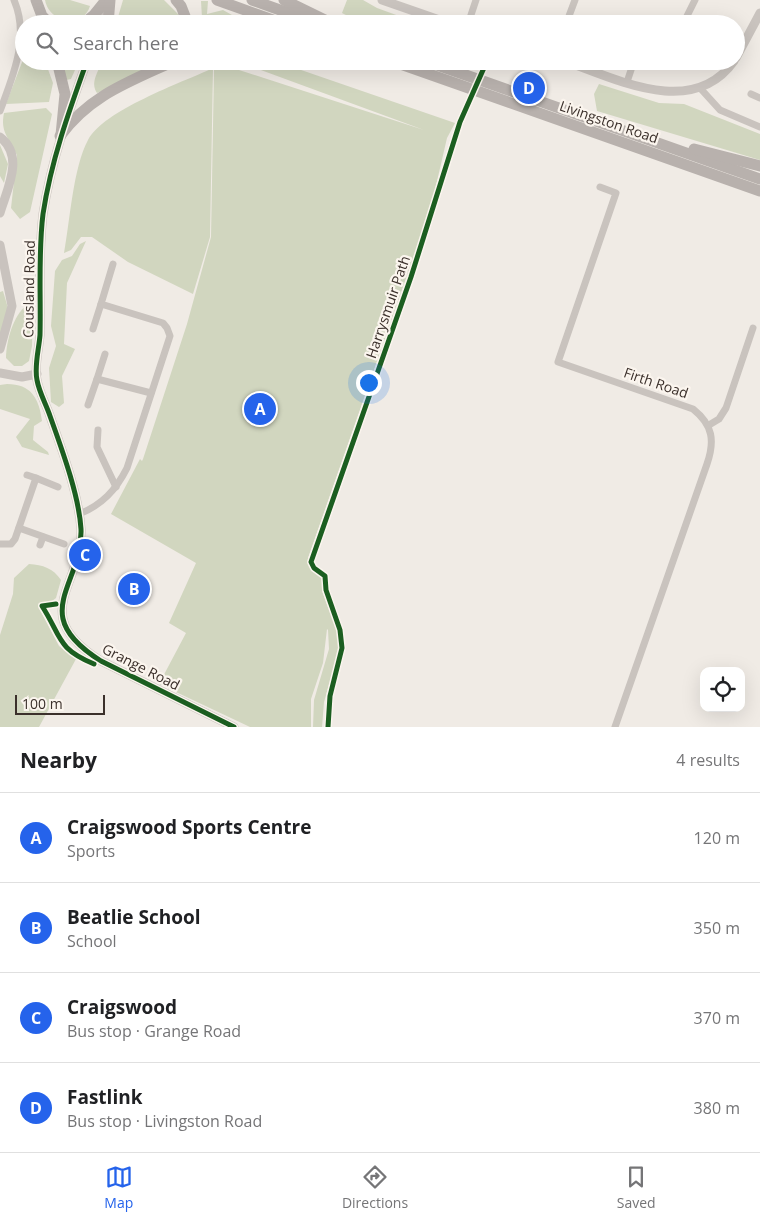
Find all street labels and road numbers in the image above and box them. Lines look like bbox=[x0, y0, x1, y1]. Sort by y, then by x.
street label: Livingston Road bbox=[557, 96, 661, 147]
street label: Cousland Road bbox=[18, 240, 39, 338]
street label: Harrysmuir Path bbox=[361, 253, 414, 361]
street label: Firth Road bbox=[621, 363, 691, 402]
street label: Grange Road bbox=[99, 639, 183, 694]

